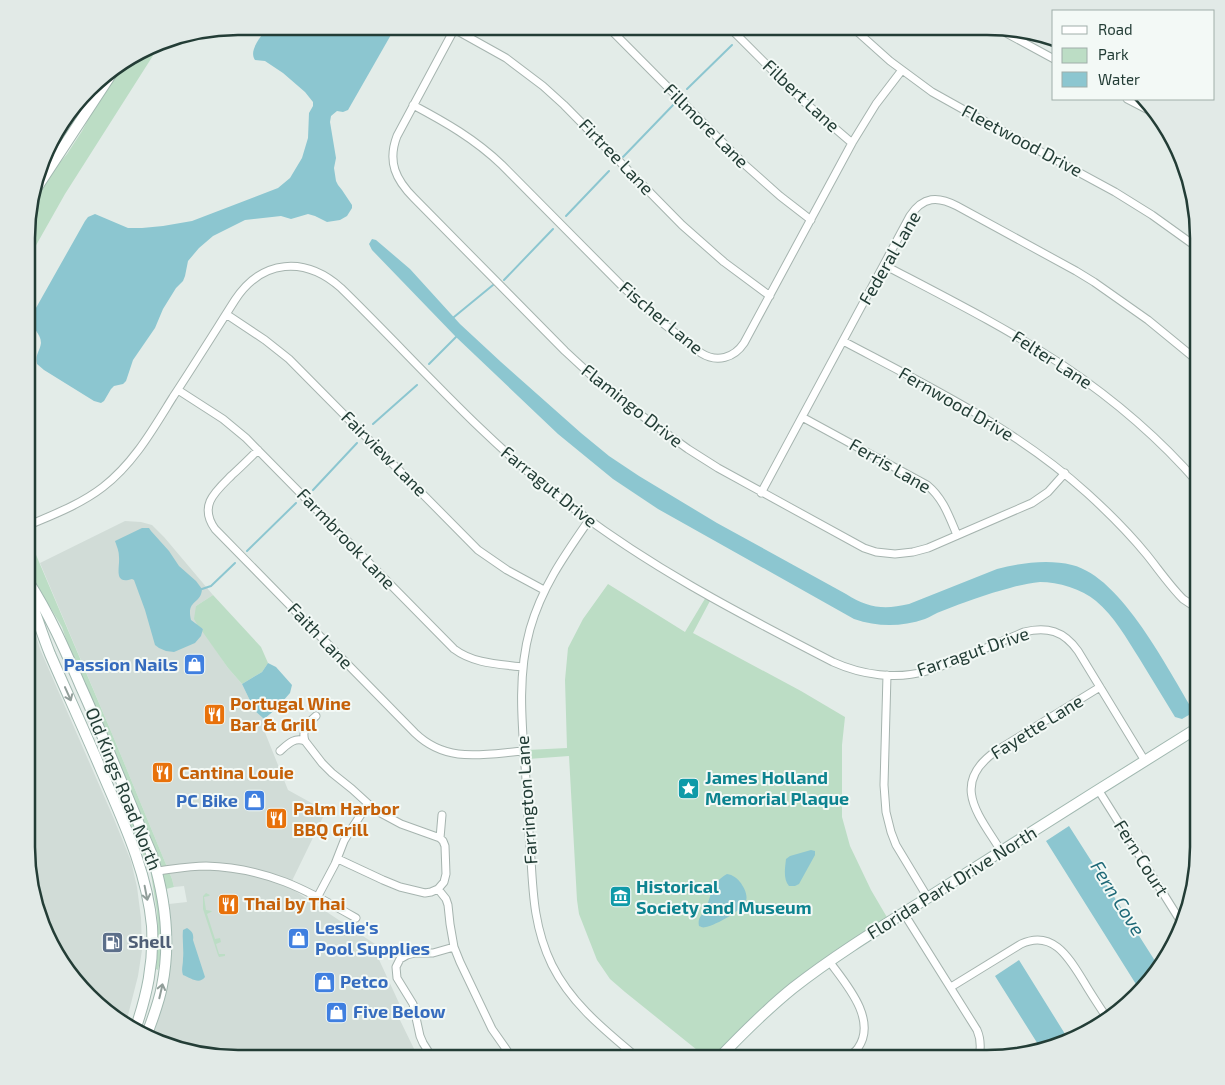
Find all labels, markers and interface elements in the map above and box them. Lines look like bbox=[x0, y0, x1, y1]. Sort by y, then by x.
legend bbox=[1052, 10, 1215, 100]
text: Road bbox=[1098, 20, 1133, 38]
text: Park bbox=[1098, 45, 1129, 63]
street label: Filbert Lane bbox=[759, 54, 845, 136]
text: Water bbox=[1098, 70, 1140, 88]
street label: Fillmore Lane bbox=[660, 78, 754, 172]
street label: Fleetwood Drive bbox=[958, 99, 1087, 181]
street label: Firtree Lane bbox=[575, 113, 659, 199]
street label: Federal Lane bbox=[854, 207, 925, 308]
street label: Fischer Lane bbox=[615, 276, 708, 359]
street label: Felter Lane bbox=[1008, 325, 1097, 393]
street label: Flamingo Drive bbox=[578, 359, 688, 452]
street label: Fernwood Drive bbox=[895, 361, 1018, 445]
street label: Fairview Lane bbox=[337, 406, 432, 501]
street label: Ferris Lane bbox=[846, 433, 935, 497]
street label: Farragut Drive bbox=[497, 441, 602, 532]
street label: Farmbrook Lane bbox=[293, 483, 401, 593]
street label: Faith Lane bbox=[284, 597, 358, 673]
street label: Farragut Drive bbox=[914, 622, 1032, 681]
place label: Passion Nails bbox=[64, 653, 178, 675]
shop icon: Passion Nails bbox=[182, 653, 206, 677]
one-way arrow bbox=[64, 686, 74, 701]
street label: Fayette Lane bbox=[986, 689, 1087, 763]
place label: Portugal Wine Bar & Grill bbox=[230, 692, 351, 735]
restaurant icon: Portugal Wine Bar & Grill bbox=[202, 702, 226, 726]
street label: Old Kings Road North bbox=[81, 704, 167, 873]
street label: Farrington Lane bbox=[511, 735, 541, 865]
restaurant icon: Cantina Louie bbox=[151, 761, 175, 785]
place label: Cantina Louie bbox=[179, 761, 294, 783]
place label: James Holland Memorial Plaque bbox=[705, 766, 849, 809]
place icon: James Holland Memorial Plaque bbox=[677, 776, 701, 800]
place label: PC Bike bbox=[176, 789, 238, 811]
shop icon: PC Bike bbox=[242, 789, 266, 813]
place label: Palm Harbor BBQ Grill bbox=[293, 797, 400, 840]
restaurant icon: Palm Harbor BBQ Grill bbox=[265, 807, 289, 831]
street label: Fern Court bbox=[1110, 815, 1174, 900]
street label: Florida Park Drive North bbox=[863, 821, 1040, 943]
water label: Fern Cove bbox=[1086, 856, 1151, 940]
place label: Historical Society and Museum bbox=[636, 875, 812, 918]
one-way arrow bbox=[142, 885, 152, 901]
museum icon: Historical Society and Museum bbox=[608, 885, 632, 909]
restaurant icon: Thai by Thai bbox=[216, 892, 240, 916]
place label: Thai by Thai bbox=[244, 892, 346, 914]
place label: Leslie's Pool Supplies bbox=[315, 916, 430, 959]
shop icon: Leslie's Pool Supplies bbox=[287, 926, 311, 950]
fuel station icon: Shell bbox=[100, 930, 124, 954]
place label: Shell bbox=[128, 930, 171, 952]
shop icon: Petco bbox=[312, 970, 336, 994]
place label: Petco bbox=[340, 970, 388, 992]
one-way arrow bbox=[157, 983, 166, 999]
shop icon: Five Below bbox=[325, 1000, 349, 1024]
place label: Five Below bbox=[353, 1000, 446, 1022]

